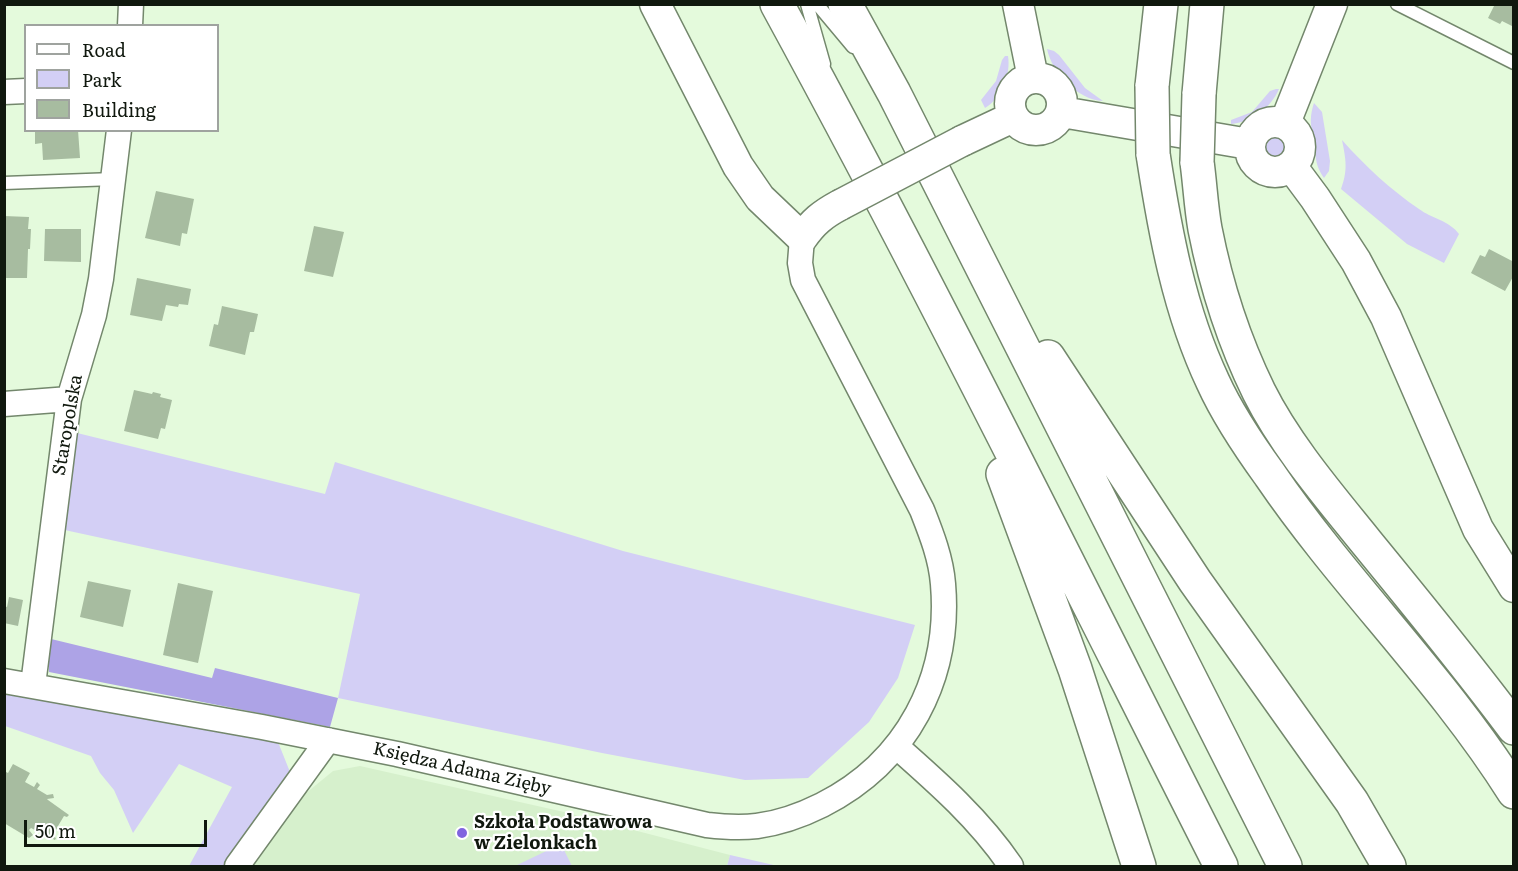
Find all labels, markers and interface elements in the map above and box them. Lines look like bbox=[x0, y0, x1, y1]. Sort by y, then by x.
legend bbox=[24, 24, 219, 132]
text: Road bbox=[82, 36, 126, 63]
text: Park bbox=[82, 66, 121, 93]
text: Building bbox=[82, 96, 156, 123]
street label: Staropolska bbox=[48, 373, 88, 477]
street label: Księdza Adama Zięby bbox=[371, 738, 553, 800]
scale bar bbox=[27, 808, 210, 846]
place label: Szkoła Podstawowa w Zielonkach bbox=[474, 812, 652, 854]
text: 50 m bbox=[35, 817, 76, 844]
marker: Szkoła Podstawowa w Zielonkach bbox=[455, 826, 469, 840]

